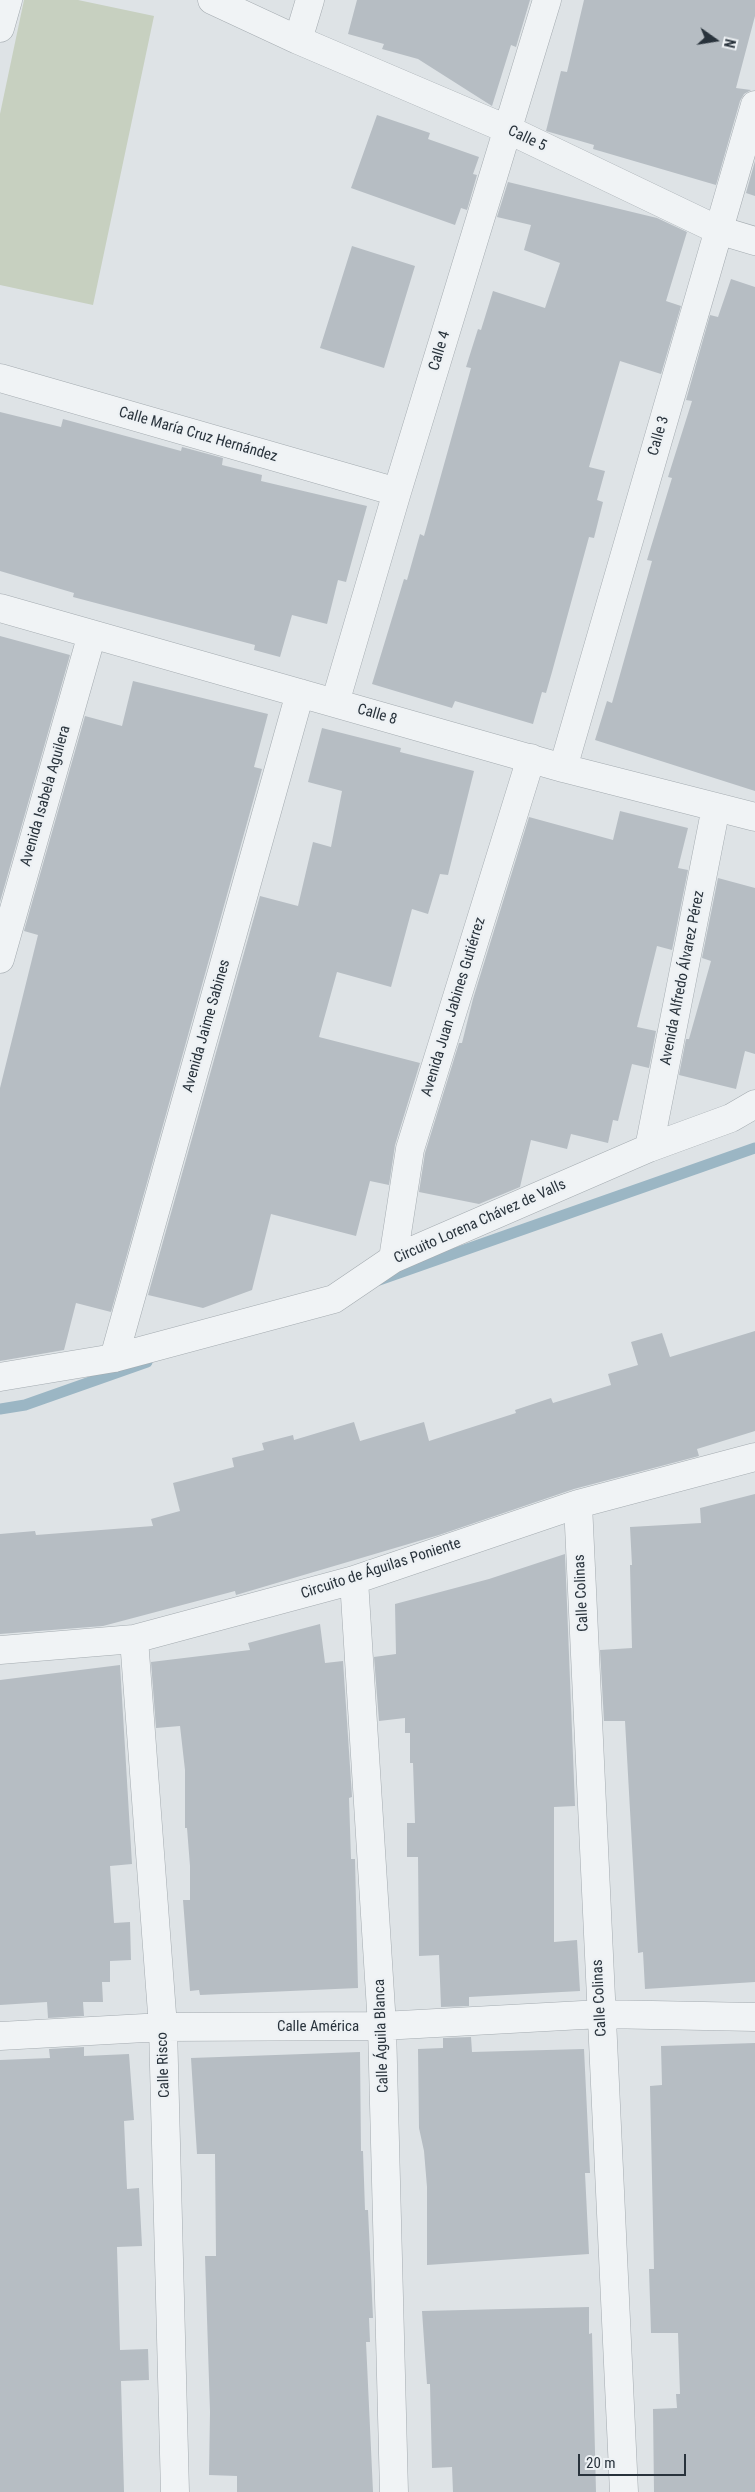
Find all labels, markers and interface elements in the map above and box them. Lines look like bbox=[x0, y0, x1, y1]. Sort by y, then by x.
north arrow bbox=[690, 15, 740, 65]
text: N bbox=[721, 37, 738, 49]
street label: Calle 5 bbox=[505, 122, 549, 156]
street label: Calle 4 bbox=[425, 329, 455, 373]
street label: Calle María Cruz Hernández bbox=[117, 404, 279, 466]
street label: Calle 3 bbox=[645, 414, 673, 458]
street label: Calle 8 bbox=[355, 701, 399, 729]
street label: Avenida Isabela Aguilera bbox=[17, 724, 75, 868]
street label: Avenida Alfredo Álvarez Pérez bbox=[657, 889, 709, 1067]
street label: Avenida Juan Jabines Gutiérrez bbox=[418, 915, 490, 1099]
street label: Avenida Jaime Sabines bbox=[179, 958, 235, 1094]
street label: Circuito Lorena Chávez de Valls bbox=[391, 1176, 569, 1268]
street label: Circuito de Águilas Poniente bbox=[299, 1535, 463, 1603]
street label: Calle Colinas bbox=[571, 1554, 593, 1632]
street label: Calle Colinas bbox=[589, 1959, 611, 2037]
street label: Calle Águila Blanca bbox=[371, 1979, 393, 2093]
street label: Calle América bbox=[277, 2018, 359, 2036]
street label: Calle Risco bbox=[154, 2032, 174, 2098]
scale bar bbox=[580, 2444, 688, 2476]
text: 20 m bbox=[586, 2454, 616, 2472]

